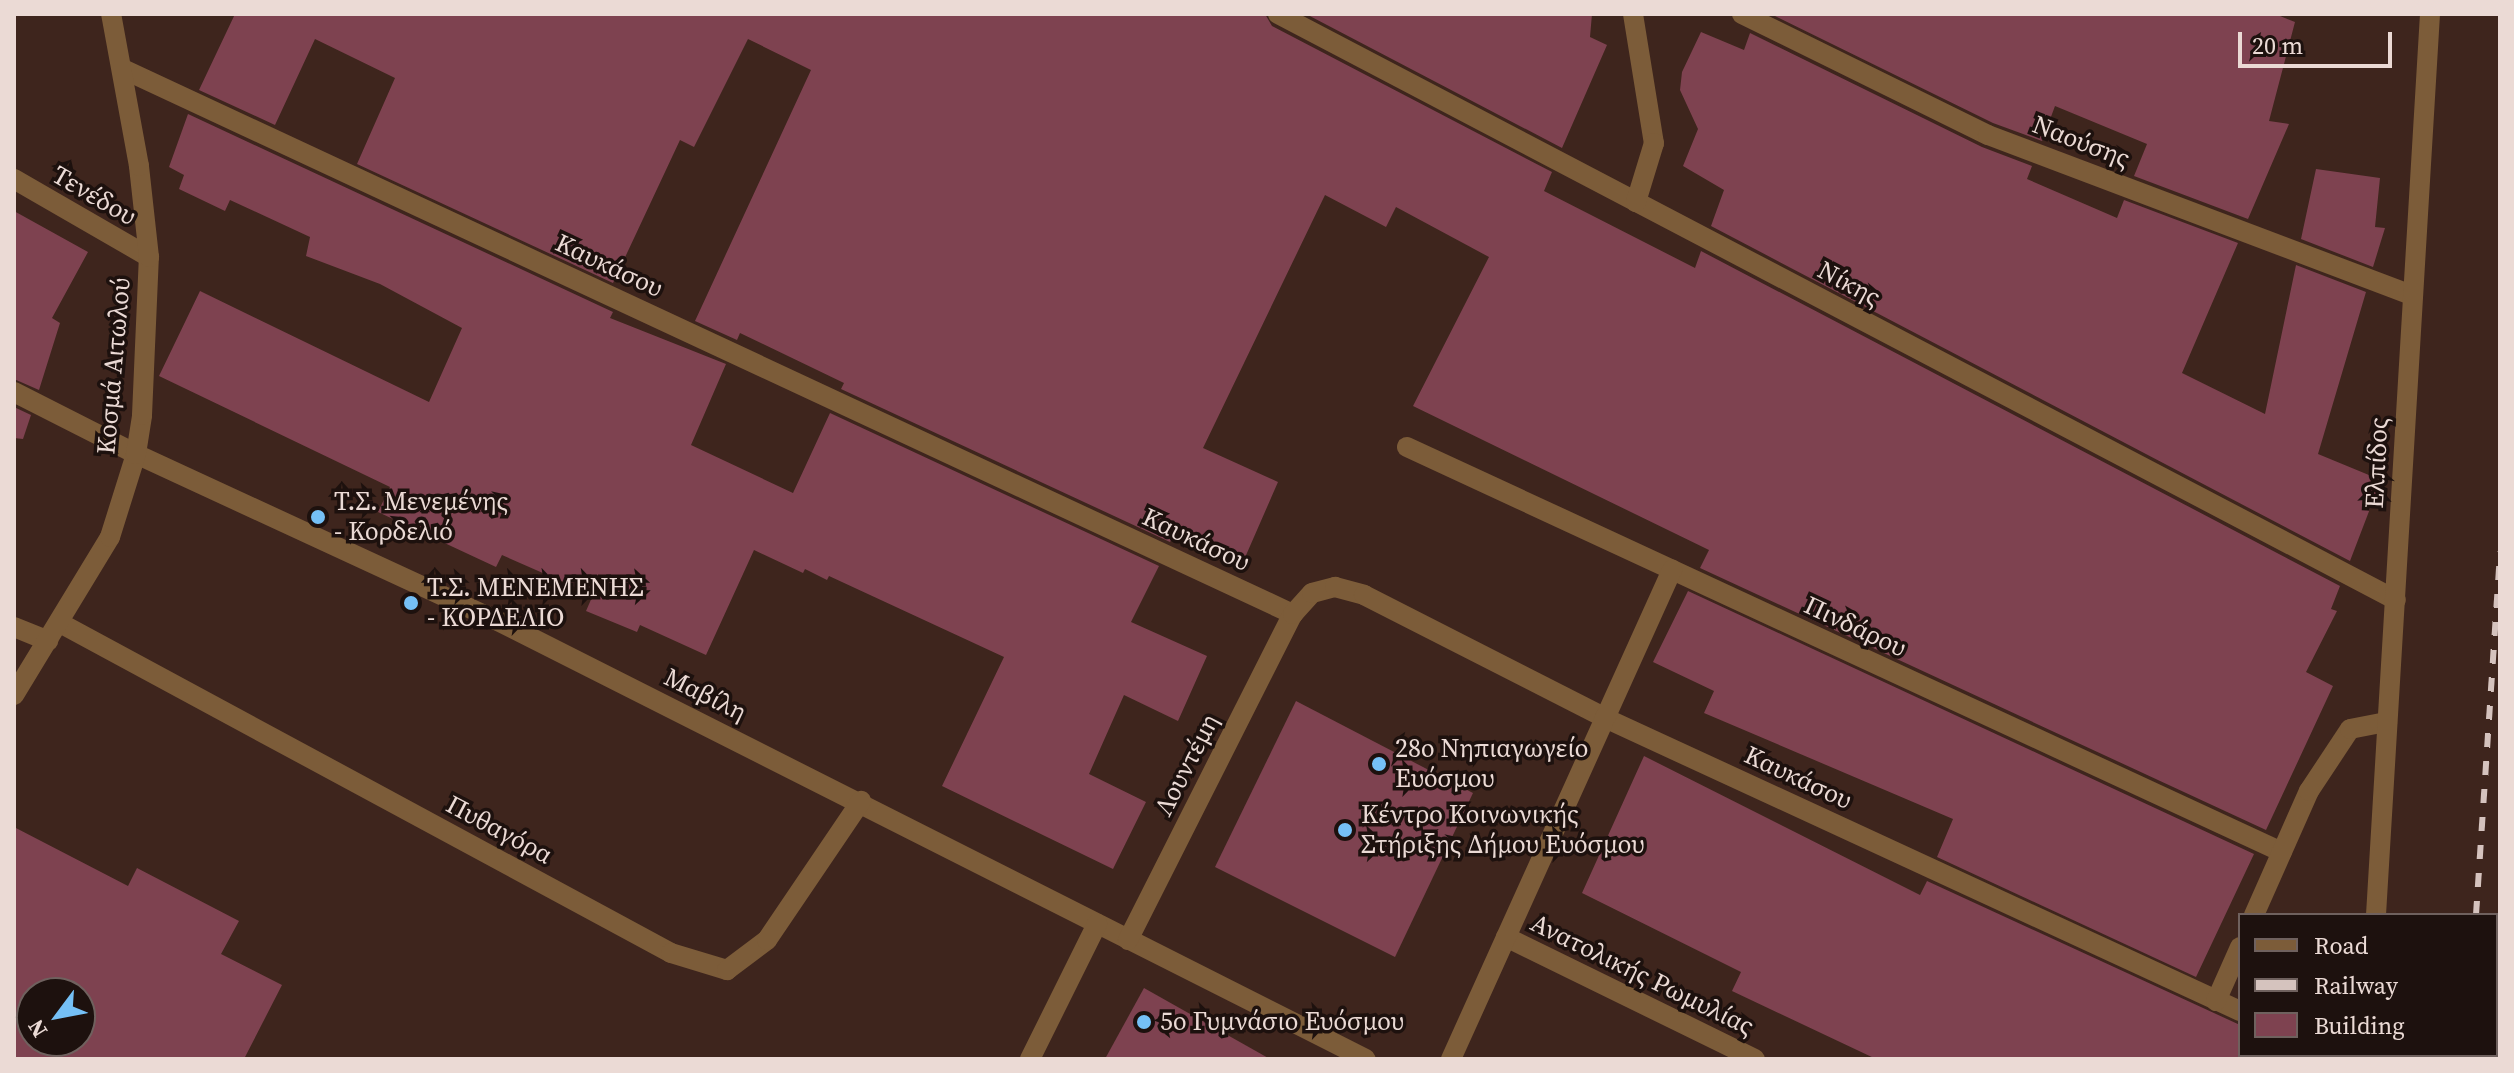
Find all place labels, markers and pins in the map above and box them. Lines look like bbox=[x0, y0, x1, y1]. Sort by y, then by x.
place label: Τ.Σ. Μενεμένης - Κορδελιό bbox=[334, 486, 508, 548]
marker: Τ.Σ. Μενεμένης - Κορδελιό bbox=[309, 508, 327, 526]
place label: Τ.Σ. ΜΕΝΕΜΕΝΗΣ - ΚΟΡΔΕΛΙΟ bbox=[427, 572, 643, 634]
marker: Τ.Σ. ΜΕΝΕΜΕΝΗΣ - ΚΟΡΔΕΛΙΟ bbox=[402, 594, 420, 612]
place label: 28ο Νηπιαγωγείο Ευόσμου bbox=[1395, 733, 1588, 794]
marker: 28ο Νηπιαγωγείο Ευόσμου bbox=[1370, 755, 1388, 773]
place label: Κέντρο Κοινωνικής Στήριξης Δήμου Ευόσμου bbox=[1361, 799, 1645, 860]
marker: Κέντρο Κοινωνικής Στήριξης Δήμου Ευόσμου bbox=[1336, 821, 1354, 839]
place label: 5ο Γυμνάσιο Ευόσμου bbox=[1160, 1006, 1404, 1038]
marker: 5ο Γυμνάσιο Ευόσμου bbox=[1135, 1013, 1153, 1031]

